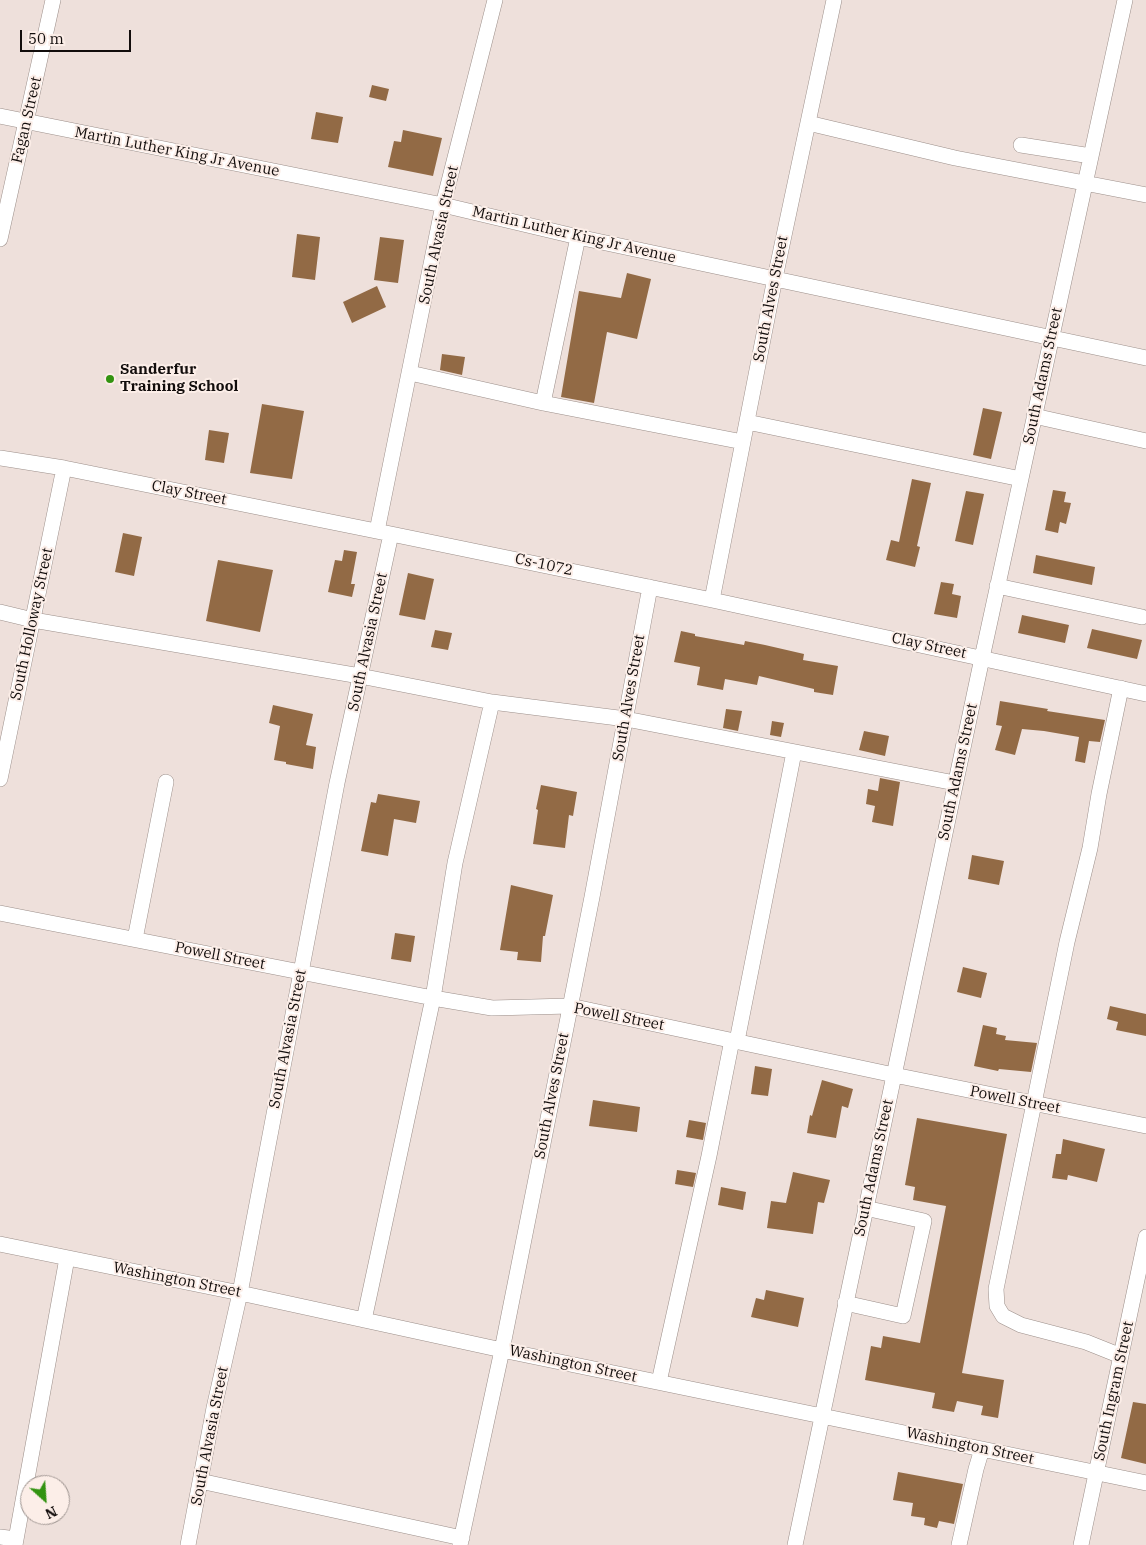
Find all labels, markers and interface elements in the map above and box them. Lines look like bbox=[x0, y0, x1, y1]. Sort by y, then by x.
scale bar bbox=[22, 20, 134, 52]
text: 50 m bbox=[28, 29, 64, 48]
street label: Fagan Street bbox=[8, 75, 46, 165]
street label: Martin Luther King Jr Avenue bbox=[73, 123, 281, 181]
street label: South Alvasia Street bbox=[416, 164, 462, 306]
street label: Martin Luther King Jr Avenue bbox=[471, 203, 677, 267]
street label: South Alves Street bbox=[750, 234, 792, 364]
street label: South Adams Street bbox=[1020, 306, 1066, 446]
place label: Sanderfur Training School bbox=[120, 361, 238, 396]
marker: Sanderfur Training School bbox=[104, 373, 116, 385]
street label: Clay Street bbox=[150, 477, 228, 509]
street label: South Holloway Street bbox=[7, 546, 57, 702]
street label: Cs-1072 bbox=[513, 550, 575, 580]
street label: South Alvasia Street bbox=[345, 571, 391, 713]
street label: Clay Street bbox=[890, 629, 968, 663]
street label: South Alves Street bbox=[609, 633, 649, 763]
street label: South Adams Street bbox=[935, 702, 981, 842]
street label: Powell Street bbox=[173, 938, 267, 974]
street label: South Alvasia Street bbox=[266, 968, 310, 1110]
street label: Powell Street bbox=[572, 999, 666, 1035]
street label: South Alves Street bbox=[531, 1031, 573, 1161]
street label: Powell Street bbox=[968, 1082, 1062, 1118]
street label: South Adams Street bbox=[851, 1098, 897, 1238]
street label: Washington Street bbox=[112, 1259, 242, 1301]
street label: South Ingram Street bbox=[1090, 1319, 1138, 1463]
street label: Washington Street bbox=[508, 1342, 638, 1386]
street label: South Alvasia Street bbox=[188, 1365, 232, 1507]
street label: Washington Street bbox=[905, 1424, 1035, 1468]
north arrow bbox=[20, 1475, 70, 1525]
text: N bbox=[42, 1502, 60, 1523]

